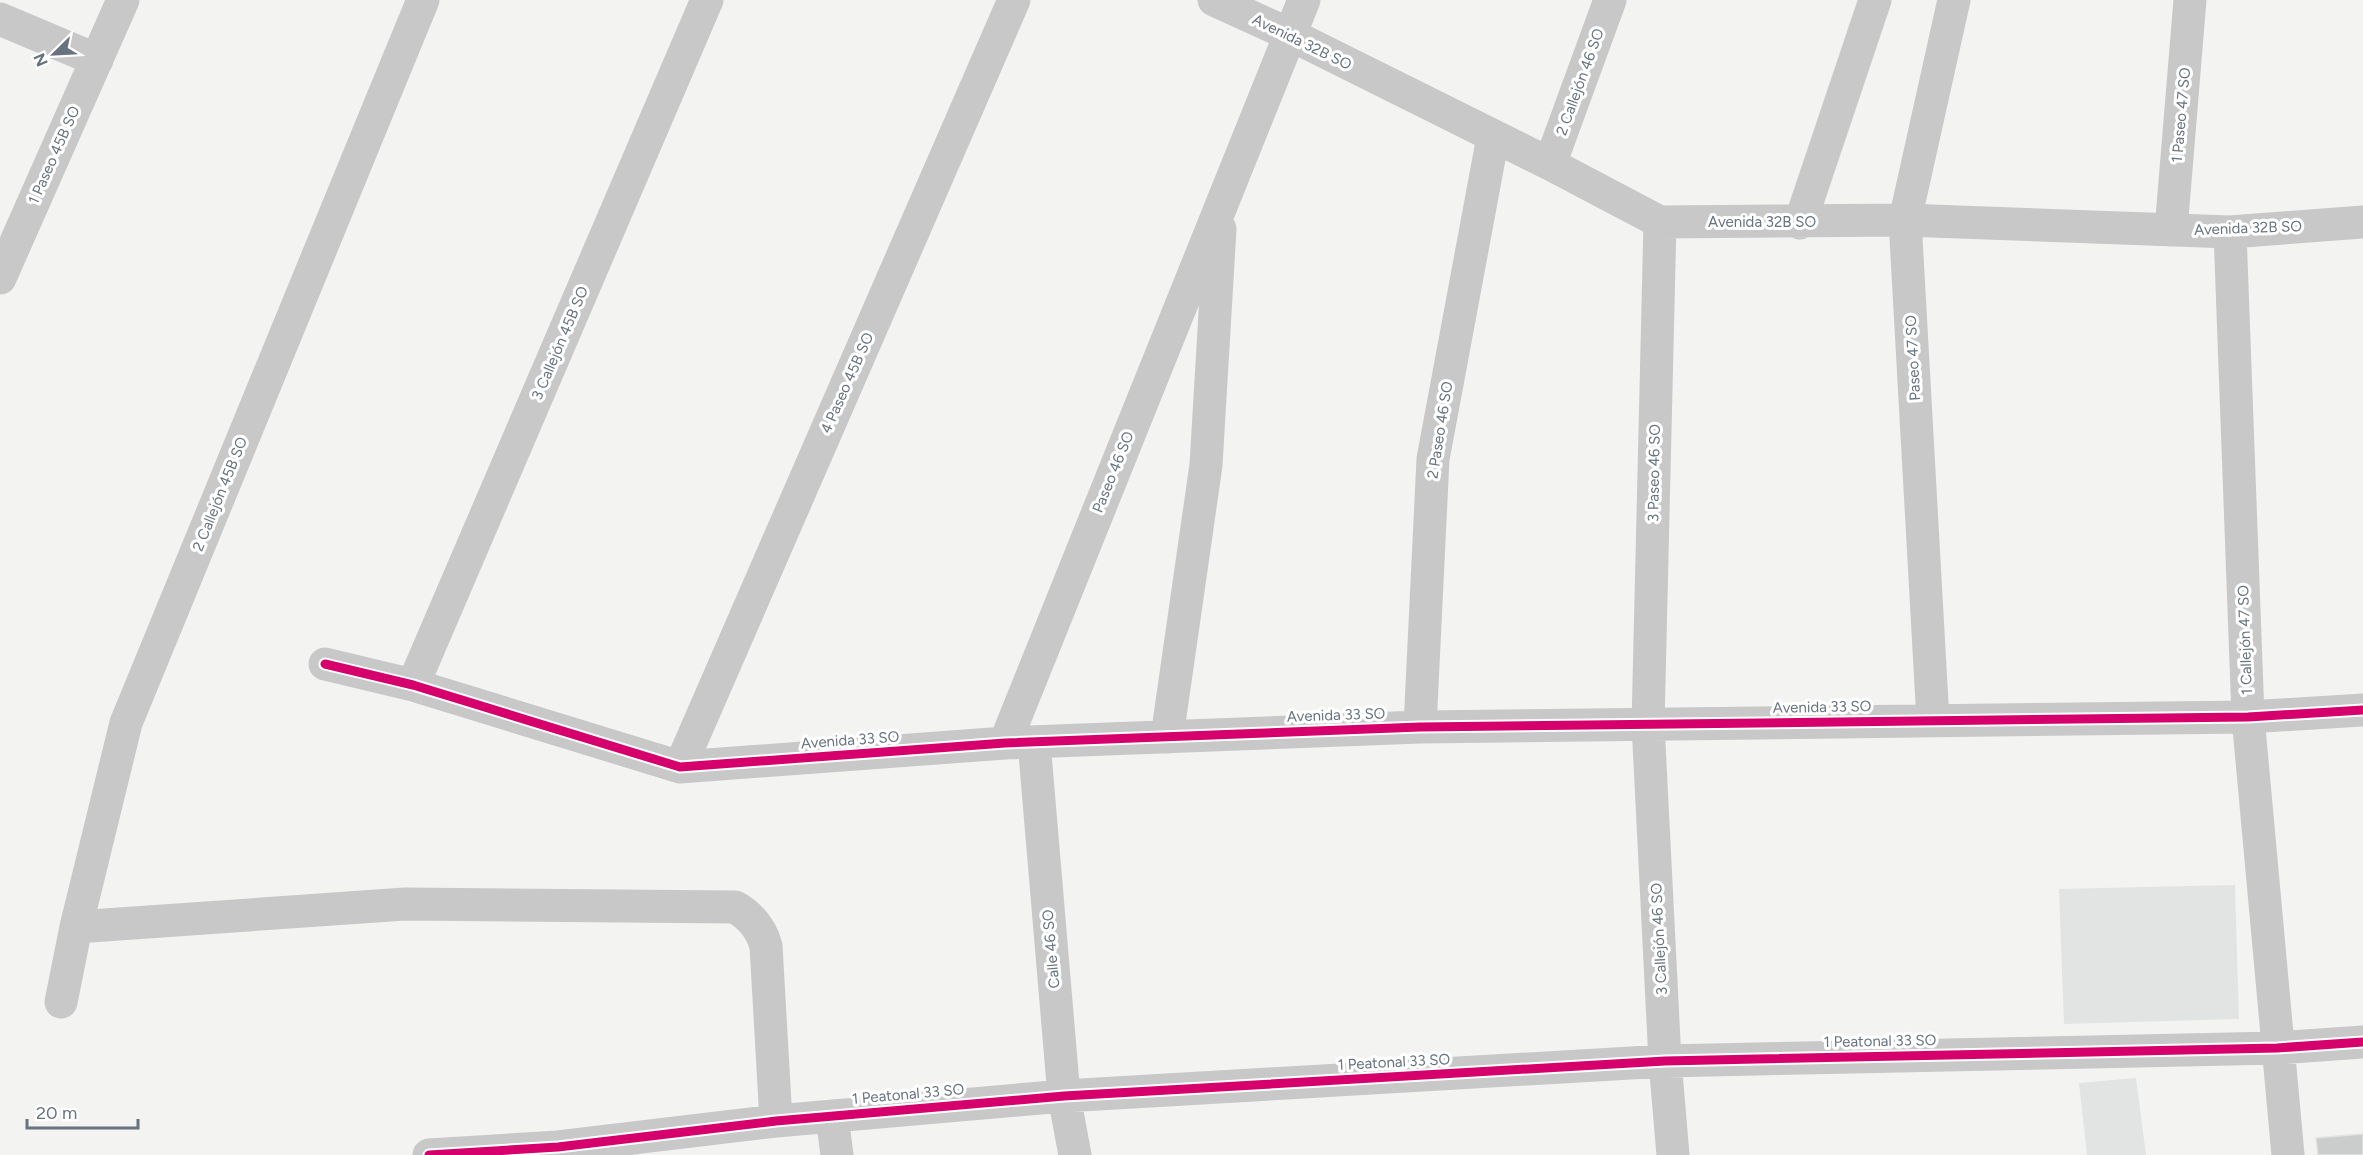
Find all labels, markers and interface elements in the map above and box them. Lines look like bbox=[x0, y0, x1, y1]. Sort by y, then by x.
street label: Avenida 32B SO bbox=[1249, 10, 1355, 74]
north arrow bbox=[24, 24, 84, 84]
street label: 2 Callejón 46 SO bbox=[1552, 26, 1608, 138]
text: N bbox=[30, 50, 52, 69]
street label: 1 Paseo 47 SO bbox=[2168, 67, 2194, 163]
street label: 1 Paseo 45B SO bbox=[24, 103, 84, 207]
street label: Avenida 32B SO bbox=[1708, 213, 1816, 231]
street label: Avenida 32B SO bbox=[2194, 217, 2302, 239]
street label: 3 Callejón 45B SO bbox=[528, 284, 592, 402]
street label: Paseo 47 SO bbox=[1902, 315, 1924, 401]
street label: 4 Paseo 45B SO bbox=[817, 330, 877, 436]
street label: 2 Paseo 46 SO bbox=[1423, 380, 1457, 480]
street label: 3 Paseo 46 SO bbox=[1644, 424, 1664, 522]
street label: Paseo 46 SO bbox=[1089, 429, 1137, 515]
street label: 2 Callejón 45B SO bbox=[189, 434, 251, 554]
street label: 1 Callejón 47 SO bbox=[2234, 585, 2256, 695]
street label: Avenida 33 SO bbox=[1773, 697, 1871, 717]
street label: Avenida 33 SO bbox=[1286, 704, 1386, 726]
street label: Avenida 33 SO bbox=[800, 728, 900, 752]
street label: 3 Callejón 46 SO bbox=[1647, 882, 1671, 996]
street label: Calle 46 SO bbox=[1039, 909, 1063, 989]
street label: 1 Peatonal 33 SO bbox=[1824, 1031, 1936, 1051]
street label: 1 Peatonal 33 SO bbox=[1337, 1050, 1451, 1074]
street label: 1 Peatonal 33 SO bbox=[851, 1080, 965, 1108]
scale bar bbox=[27, 1092, 138, 1130]
text: 20 m bbox=[36, 1102, 77, 1124]

